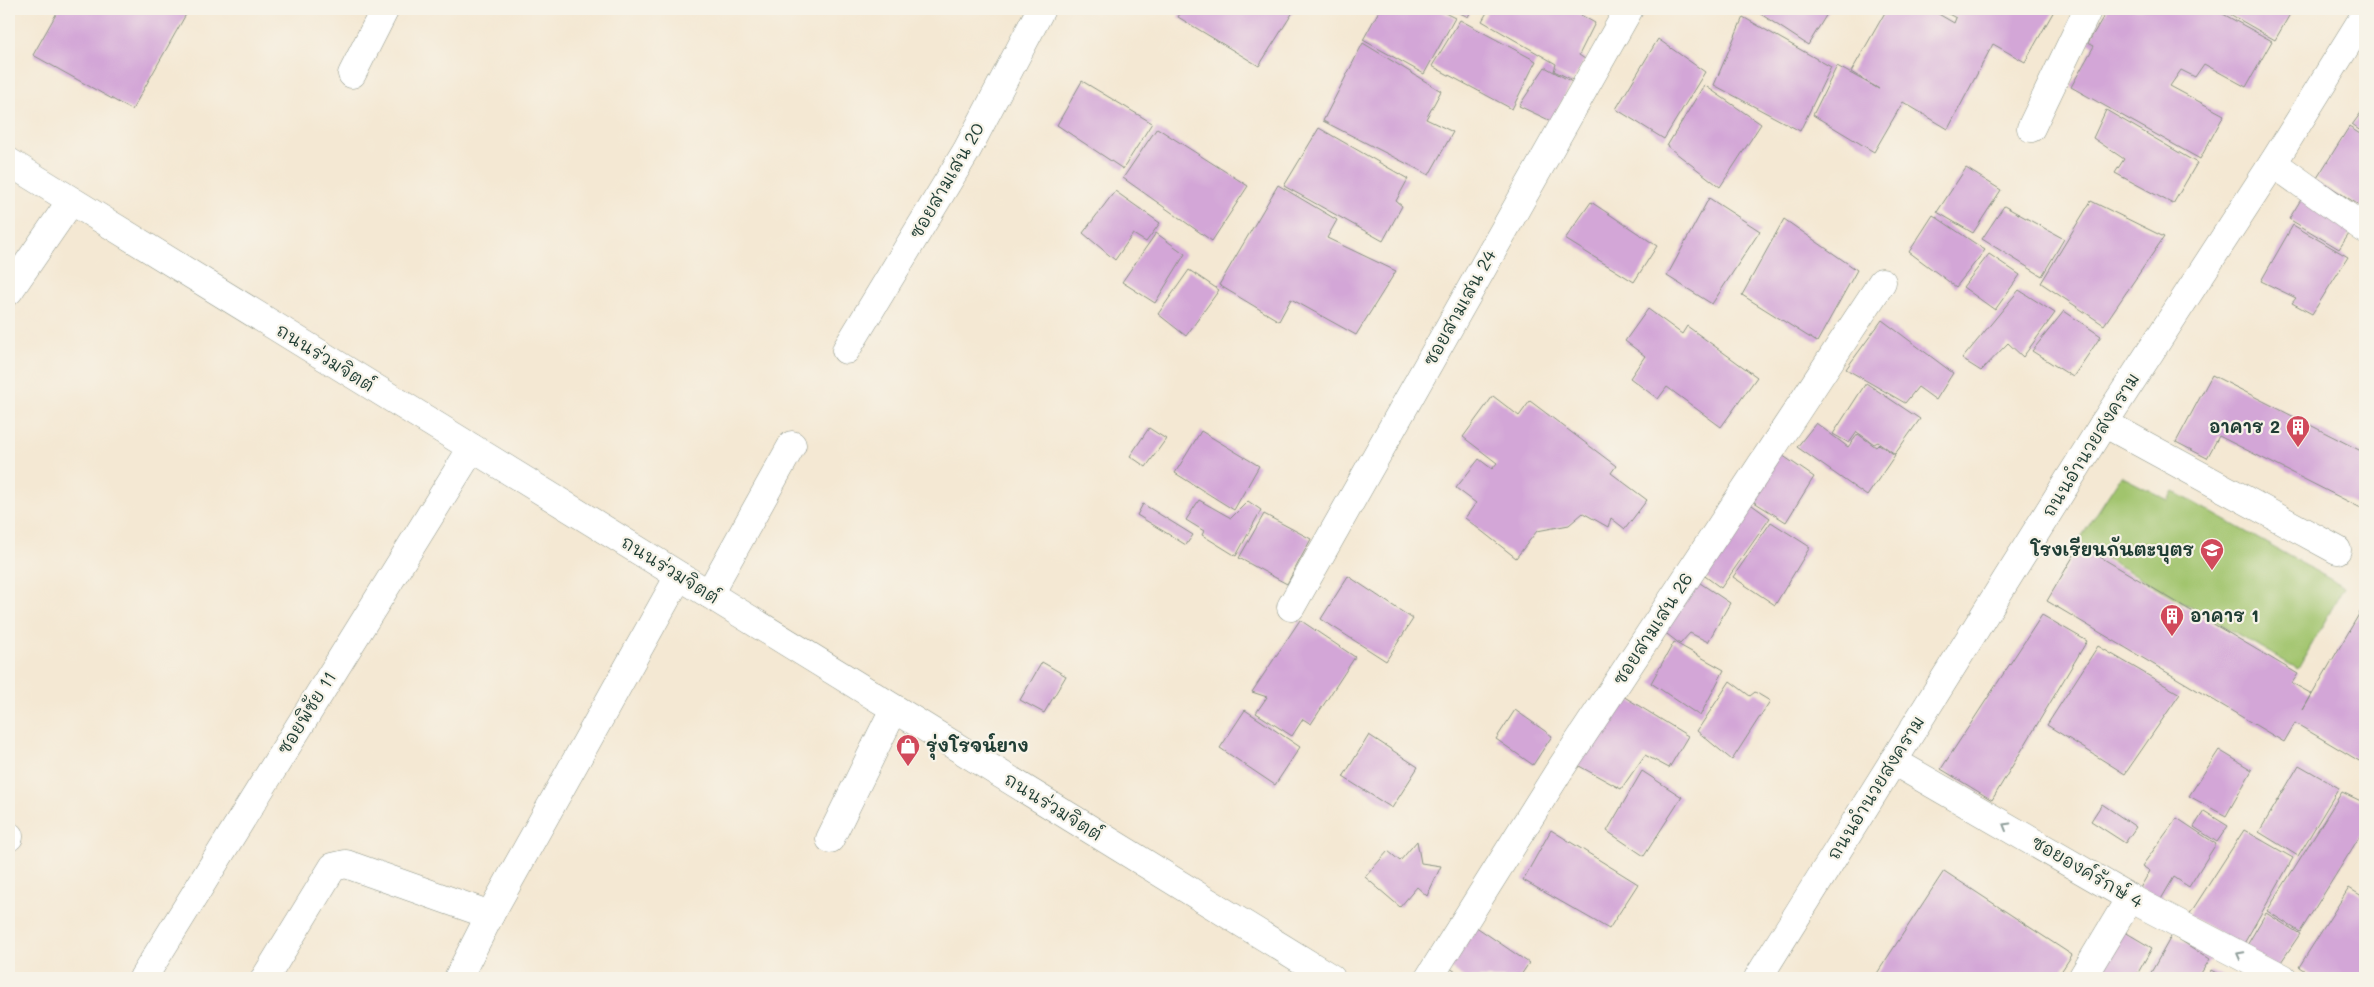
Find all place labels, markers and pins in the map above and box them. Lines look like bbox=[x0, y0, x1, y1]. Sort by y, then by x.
place label: อาคาร 2 bbox=[2209, 414, 2280, 438]
building icon: อาคาร 2 bbox=[2285, 414, 2311, 448]
place label: โรงเรียนกันตะบุตร bbox=[2029, 536, 2194, 564]
school or university icon: โรงเรียนกันตะบุตร bbox=[2199, 537, 2225, 571]
building icon: อาคาร 1 bbox=[2159, 603, 2185, 637]
place label: อาคาร 1 bbox=[2190, 603, 2259, 627]
shop icon: รุ่งโรจน์ยาง bbox=[895, 733, 921, 767]
place label: รุ่งโรจน์ยาง bbox=[926, 733, 1029, 760]

